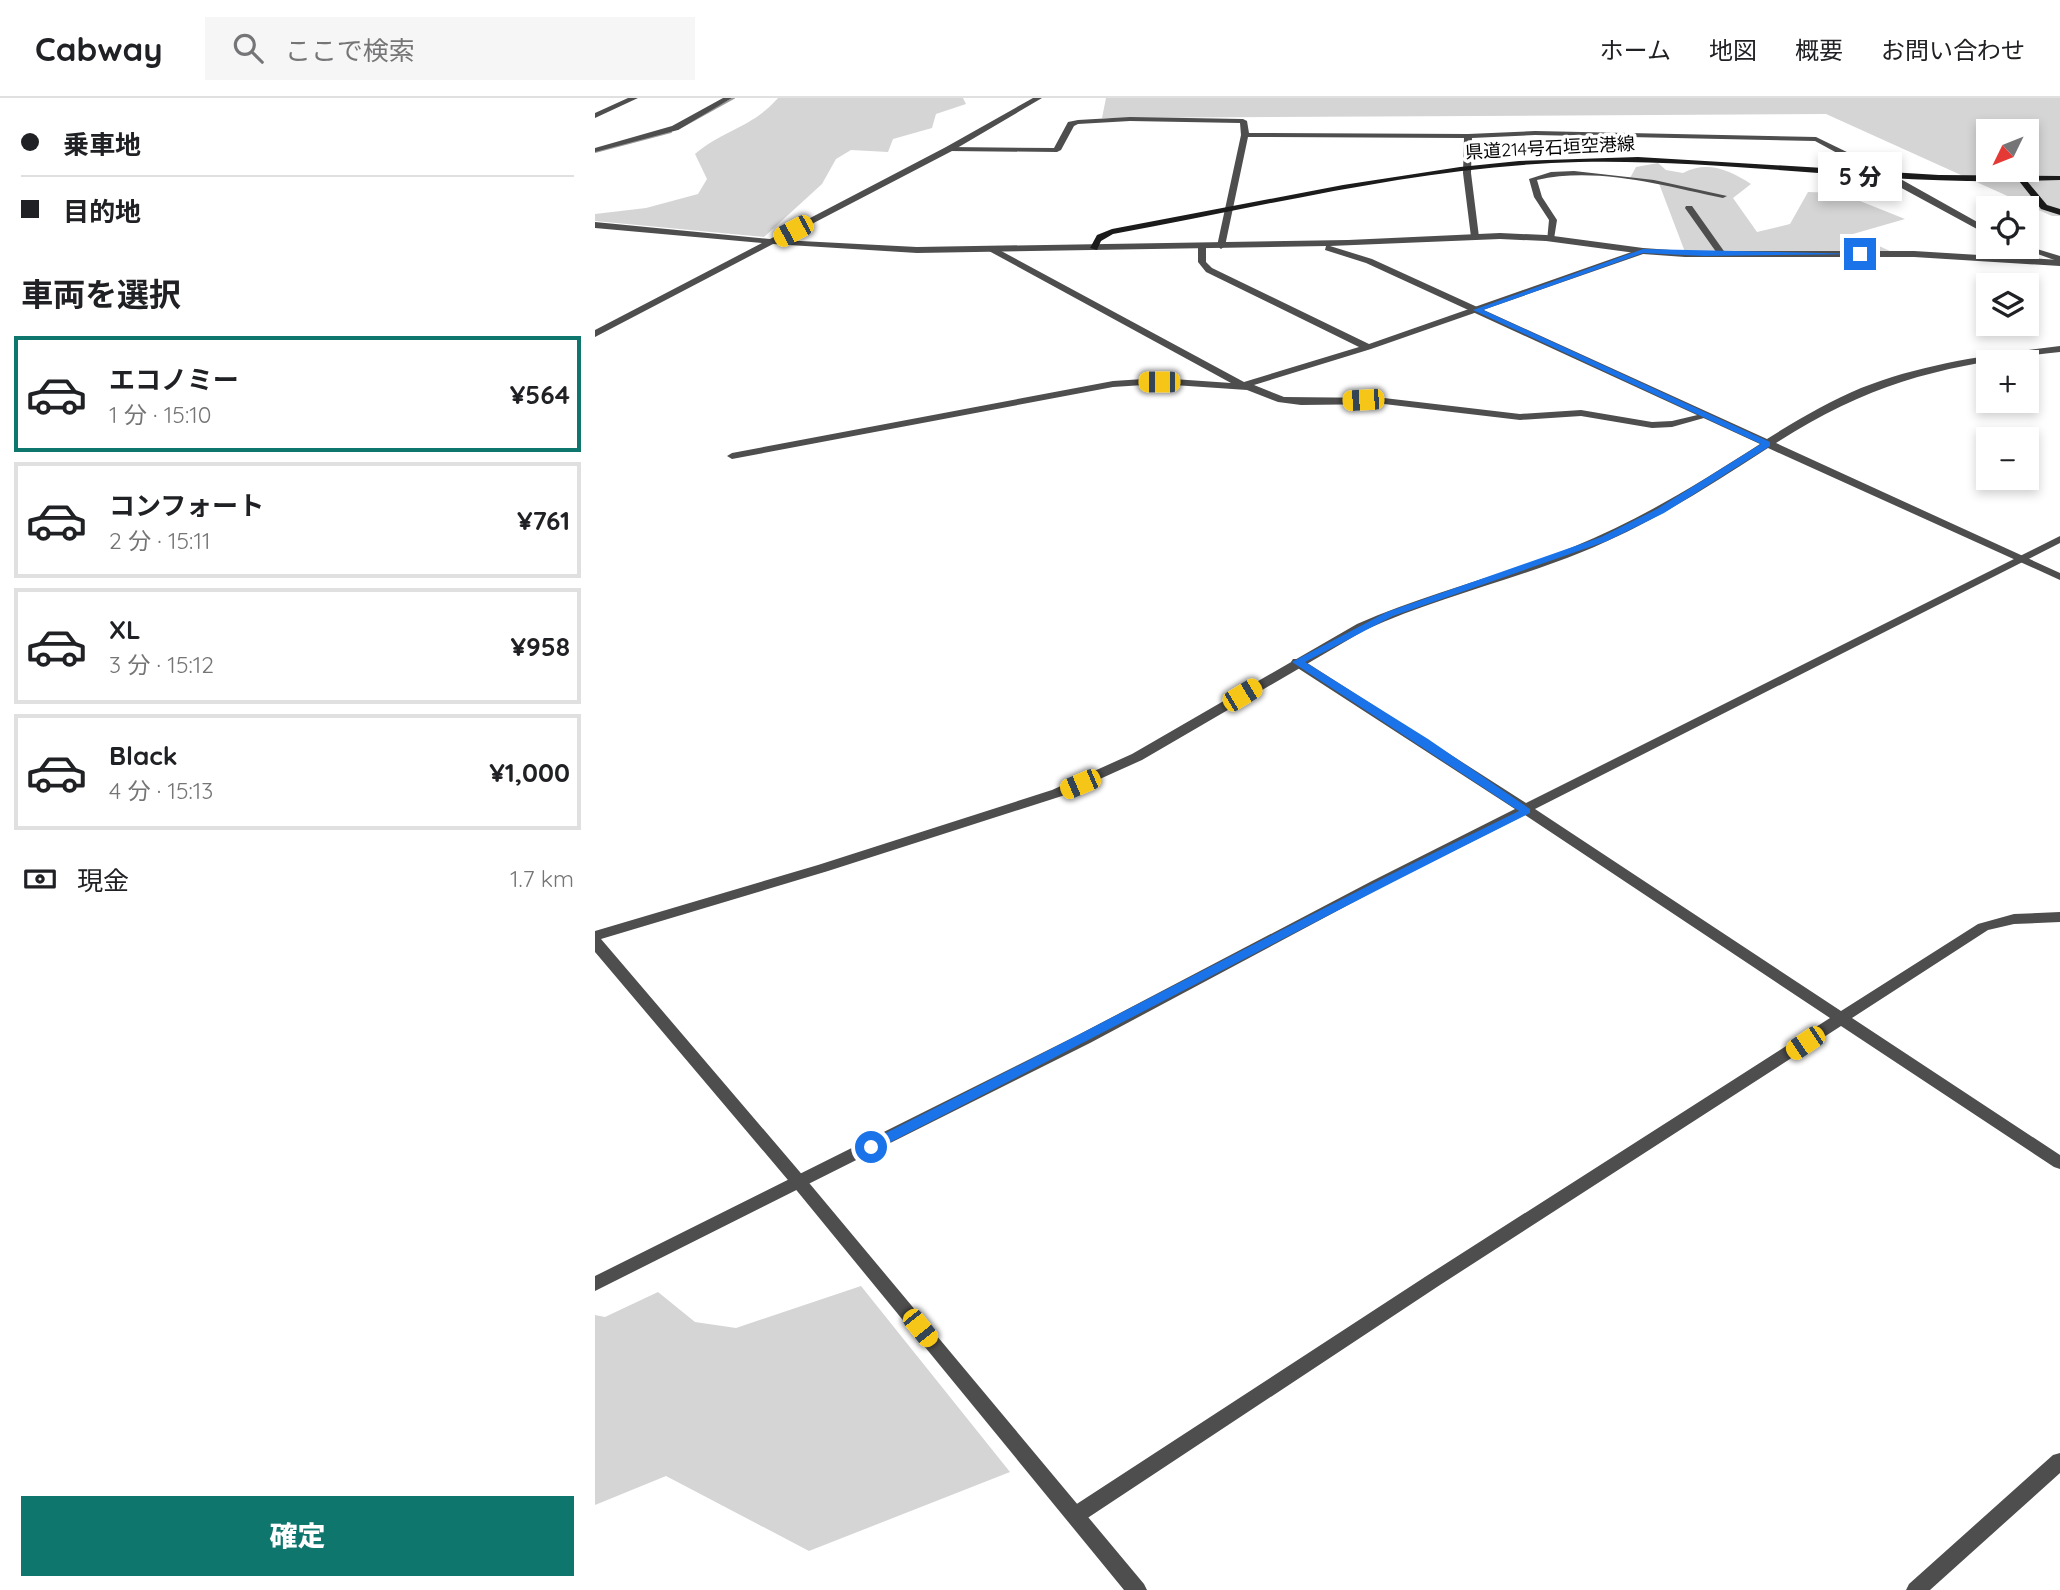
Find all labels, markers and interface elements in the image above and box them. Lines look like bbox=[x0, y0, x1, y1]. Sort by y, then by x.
search box bbox=[205, 17, 695, 80]
text: Cabway bbox=[35, 28, 163, 69]
icon: search bbox=[229, 29, 267, 67]
text: ここで検索 bbox=[285, 34, 415, 67]
text: ホーム bbox=[1600, 35, 1671, 65]
text: 地図 bbox=[1709, 35, 1757, 65]
text: 概要 bbox=[1795, 35, 1843, 65]
text: お問い合わせ bbox=[1881, 35, 2025, 65]
north arrow bbox=[1976, 119, 2039, 182]
map controls bbox=[1976, 119, 2039, 490]
text: 乗車地 bbox=[63, 128, 141, 161]
street label: 県道214号石垣空港線 bbox=[1465, 132, 1635, 163]
callout: 5 分 bbox=[1818, 152, 1902, 202]
text: 5 分 bbox=[1839, 162, 1881, 191]
text: 目的地 bbox=[63, 195, 141, 228]
button: locate bbox=[1976, 196, 2039, 259]
car bbox=[770, 212, 817, 250]
route end bbox=[1844, 238, 1876, 270]
button: layers bbox=[1976, 273, 2039, 336]
text: 車両を選択 bbox=[21, 274, 181, 314]
button: + bbox=[1976, 350, 2039, 413]
icon: car bbox=[25, 363, 88, 426]
text: エコノミー bbox=[109, 363, 239, 396]
car bbox=[1139, 372, 1181, 393]
text: ¥564 bbox=[510, 378, 570, 411]
car bbox=[1342, 388, 1385, 412]
text: 1 分 · 15:10 bbox=[109, 400, 211, 429]
button: − bbox=[1976, 427, 2039, 490]
icon: car bbox=[25, 489, 88, 552]
text: コンフォート bbox=[109, 489, 264, 522]
text: ¥761 bbox=[517, 504, 570, 537]
text: 2 分 · 15:11 bbox=[109, 526, 210, 555]
text: XL bbox=[109, 613, 141, 646]
icon: car bbox=[25, 615, 88, 678]
text: ¥958 bbox=[511, 630, 570, 663]
text: 3 分 · 15:12 bbox=[109, 650, 214, 679]
car bbox=[1219, 675, 1266, 715]
text: Black bbox=[109, 739, 178, 772]
icon: car bbox=[25, 741, 88, 804]
text: ¥1,000 bbox=[489, 756, 570, 789]
car bbox=[1057, 766, 1104, 802]
text: 4 分 · 15:13 bbox=[109, 776, 213, 805]
icon: cash bbox=[21, 860, 59, 898]
text: 現金 bbox=[77, 864, 129, 897]
text: 1.7 km bbox=[510, 864, 574, 893]
car bbox=[1782, 1023, 1829, 1063]
route start bbox=[855, 1131, 887, 1163]
car bbox=[899, 1305, 942, 1351]
button: 確定 bbox=[21, 1496, 574, 1576]

